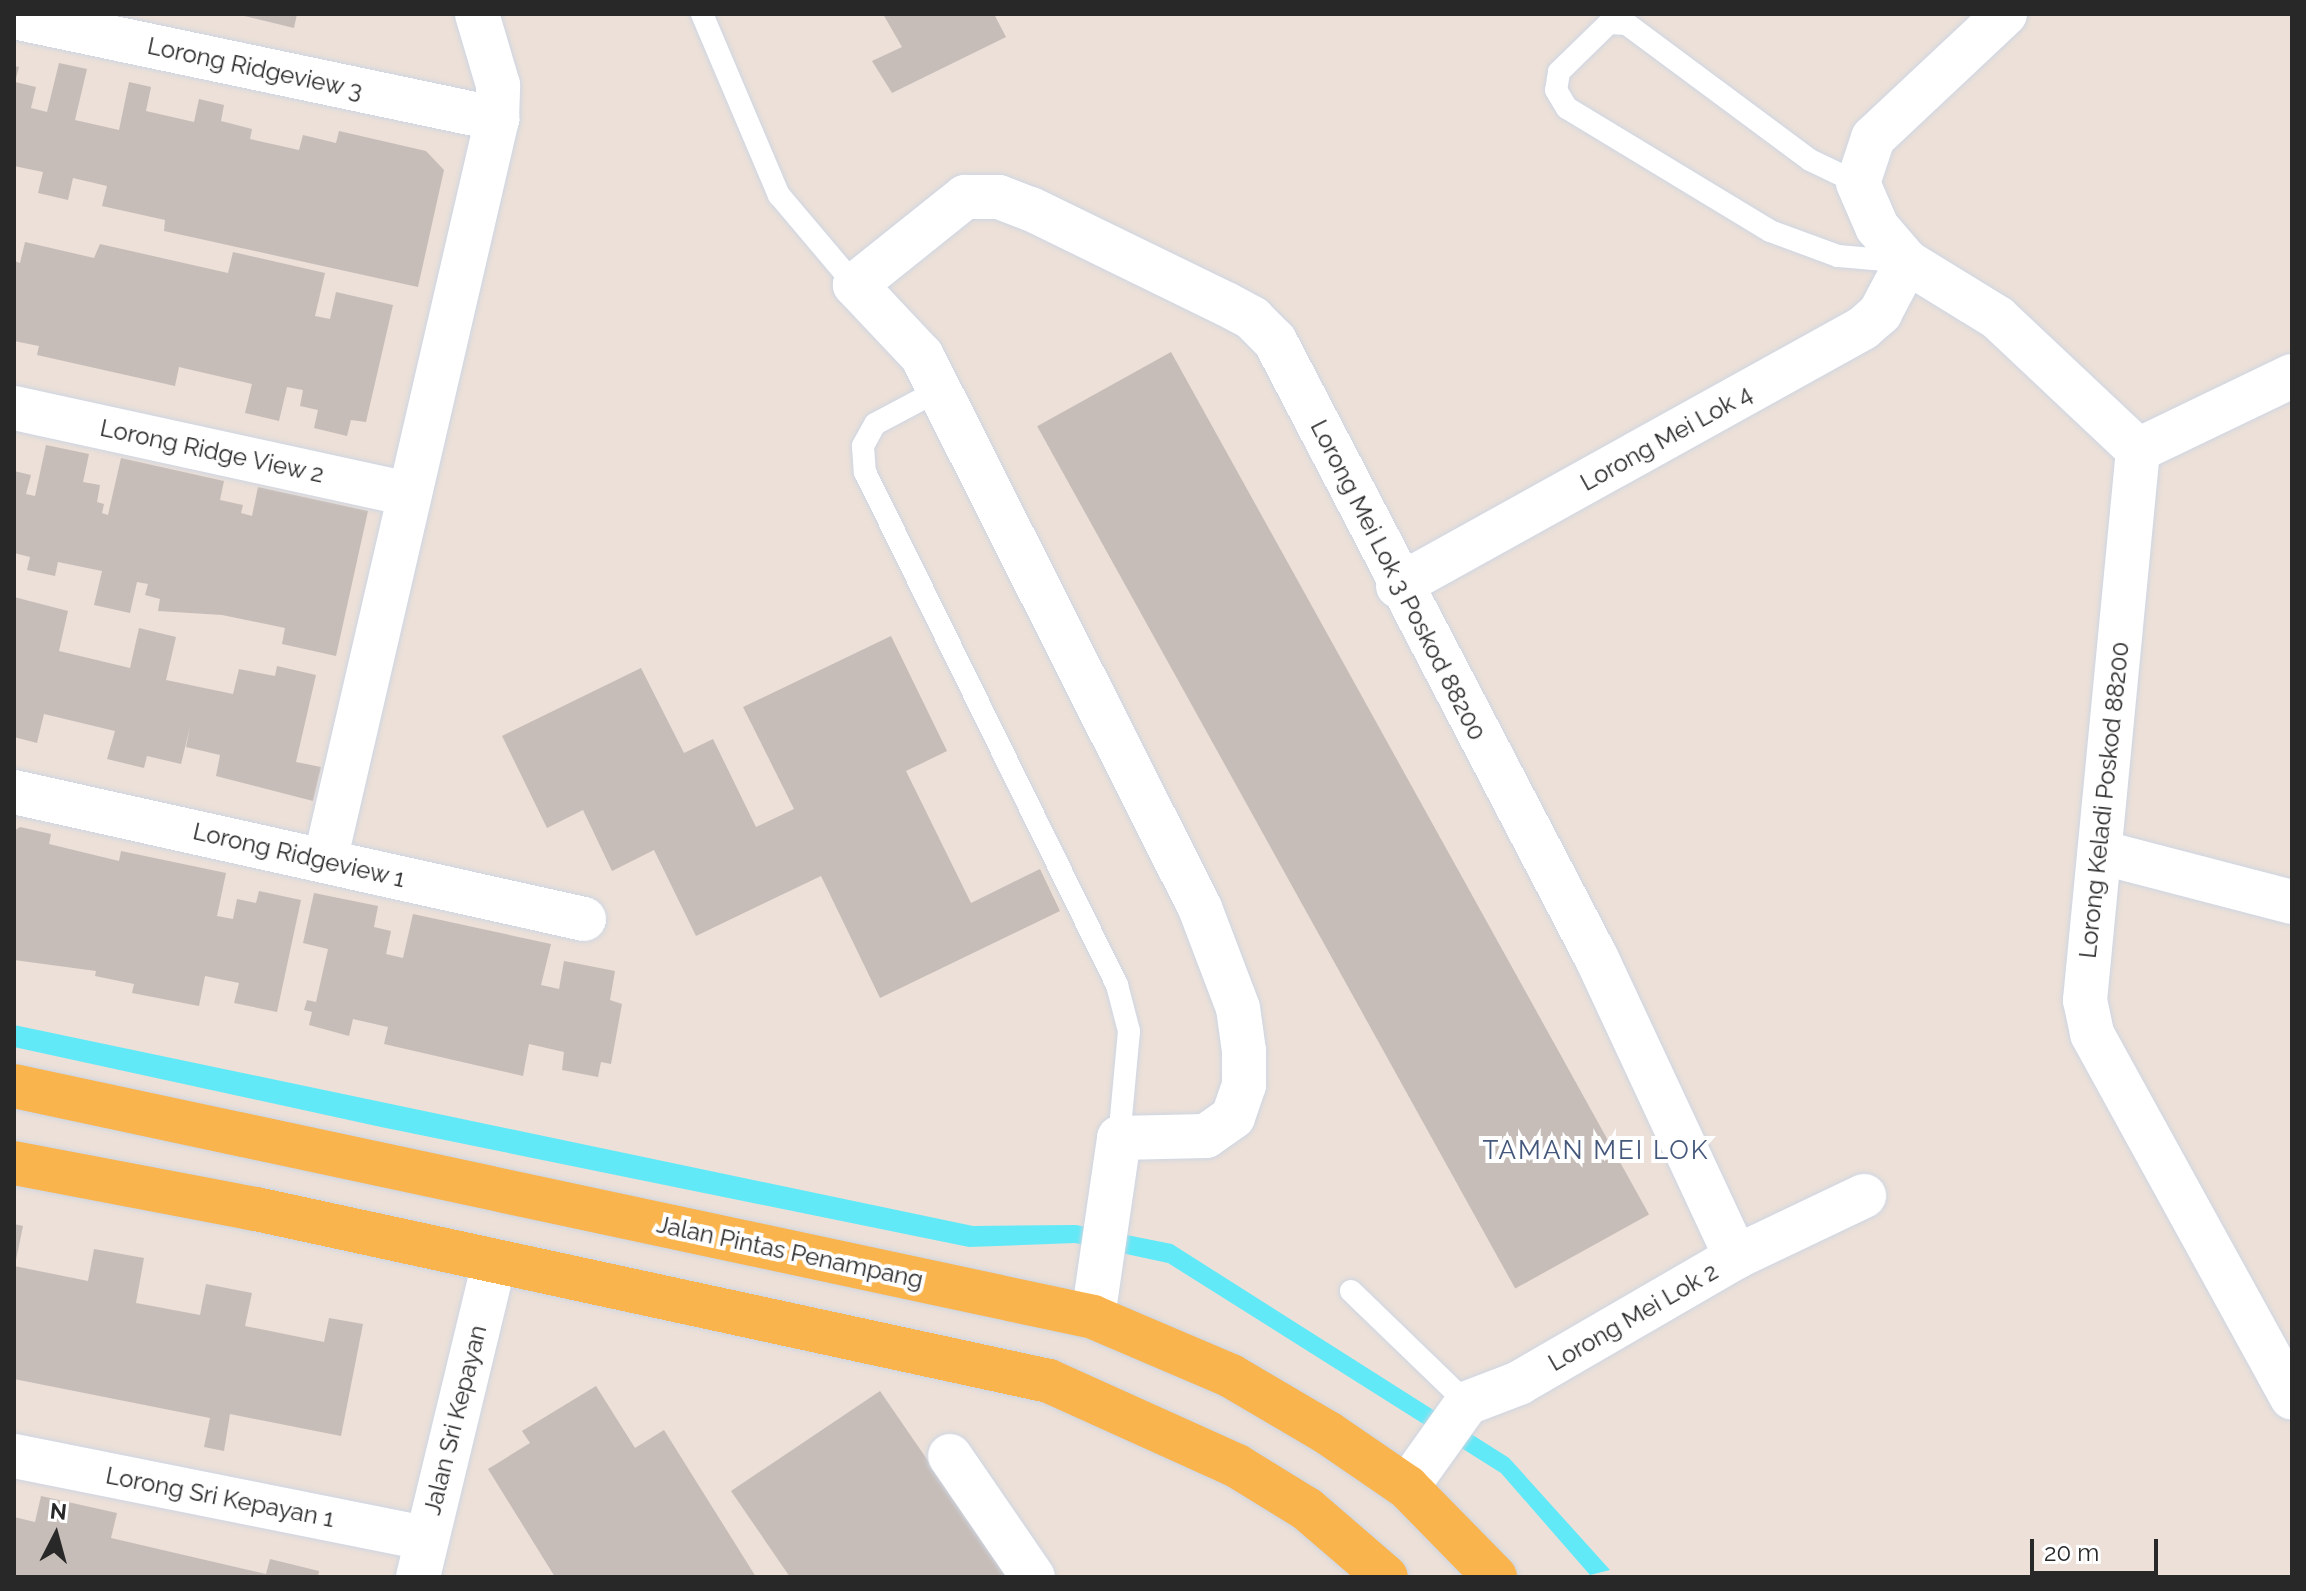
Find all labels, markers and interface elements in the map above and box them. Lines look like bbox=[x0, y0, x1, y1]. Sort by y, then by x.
street label: Lorong Ridgeview 3 bbox=[145, 31, 365, 105]
street label: Lorong Mei Lok 4 bbox=[1575, 379, 1757, 497]
street label: Lorong Ridge View 2 bbox=[97, 413, 327, 489]
street label: Lorong Mei Lok 3 Poskod 88200 bbox=[1304, 415, 1492, 745]
street label: Lorong Keladi Poskod 88200 bbox=[2073, 640, 2135, 960]
street label: Lorong Ridgeview 1 bbox=[190, 817, 408, 893]
district label: TAMAN MEI LOK bbox=[1482, 1135, 1710, 1167]
street label: Jalan Pintas Penampang bbox=[654, 1210, 926, 1294]
street label: Lorong Mei Lok 2 bbox=[1543, 1257, 1723, 1377]
street label: Jalan Sri Kepayan bbox=[417, 1322, 493, 1518]
street label: Lorong Sri Kepayan 1 bbox=[103, 1461, 337, 1533]
north arrow bbox=[16, 1495, 96, 1575]
text: N bbox=[49, 1497, 68, 1525]
scale bar bbox=[2034, 1523, 2162, 1573]
text: 20 m bbox=[2044, 1538, 2099, 1567]

